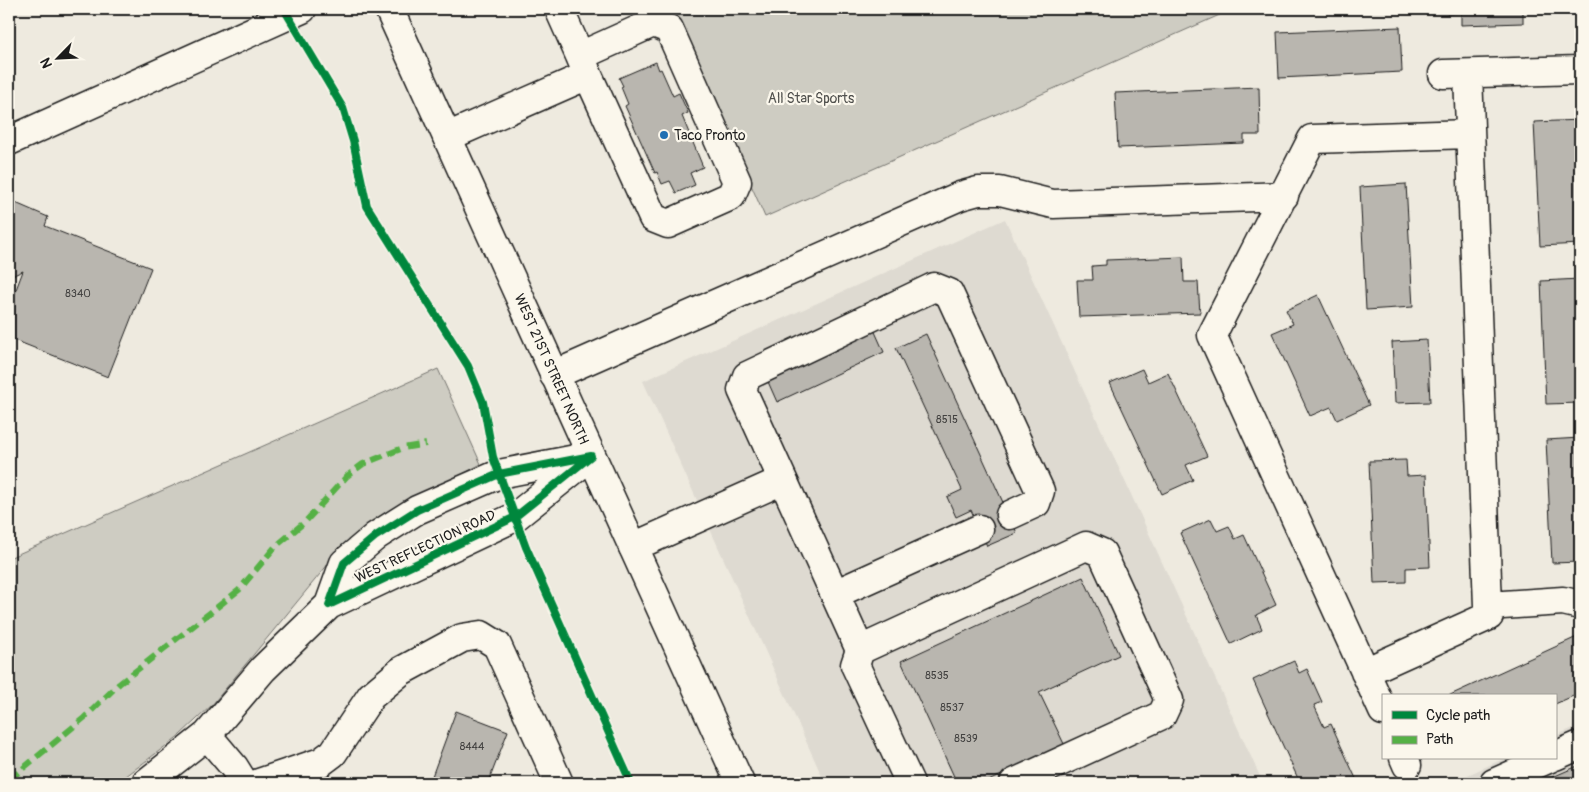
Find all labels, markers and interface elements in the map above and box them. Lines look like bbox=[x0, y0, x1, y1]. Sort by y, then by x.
north arrow bbox=[32, 32, 82, 82]
text: N bbox=[37, 55, 56, 71]
park label: All Star Sports bbox=[768, 90, 855, 107]
place label: Taco Pronto bbox=[674, 127, 746, 144]
marker: Taco Pronto bbox=[658, 129, 670, 141]
house number: 8340 bbox=[65, 287, 91, 300]
street label: WEST 21ST STREET NORTH bbox=[511, 291, 593, 447]
house number: 8515 bbox=[936, 413, 958, 426]
street label: WEST REFLECTION ROAD bbox=[352, 506, 499, 587]
house number: 8535 bbox=[925, 669, 949, 682]
legend bbox=[1382, 694, 1556, 760]
house number: 8537 bbox=[940, 701, 964, 714]
text: Cycle path bbox=[1426, 706, 1490, 725]
text: Path bbox=[1426, 730, 1453, 749]
house number: 8539 bbox=[954, 732, 978, 745]
house number: 8444 bbox=[460, 740, 485, 753]

